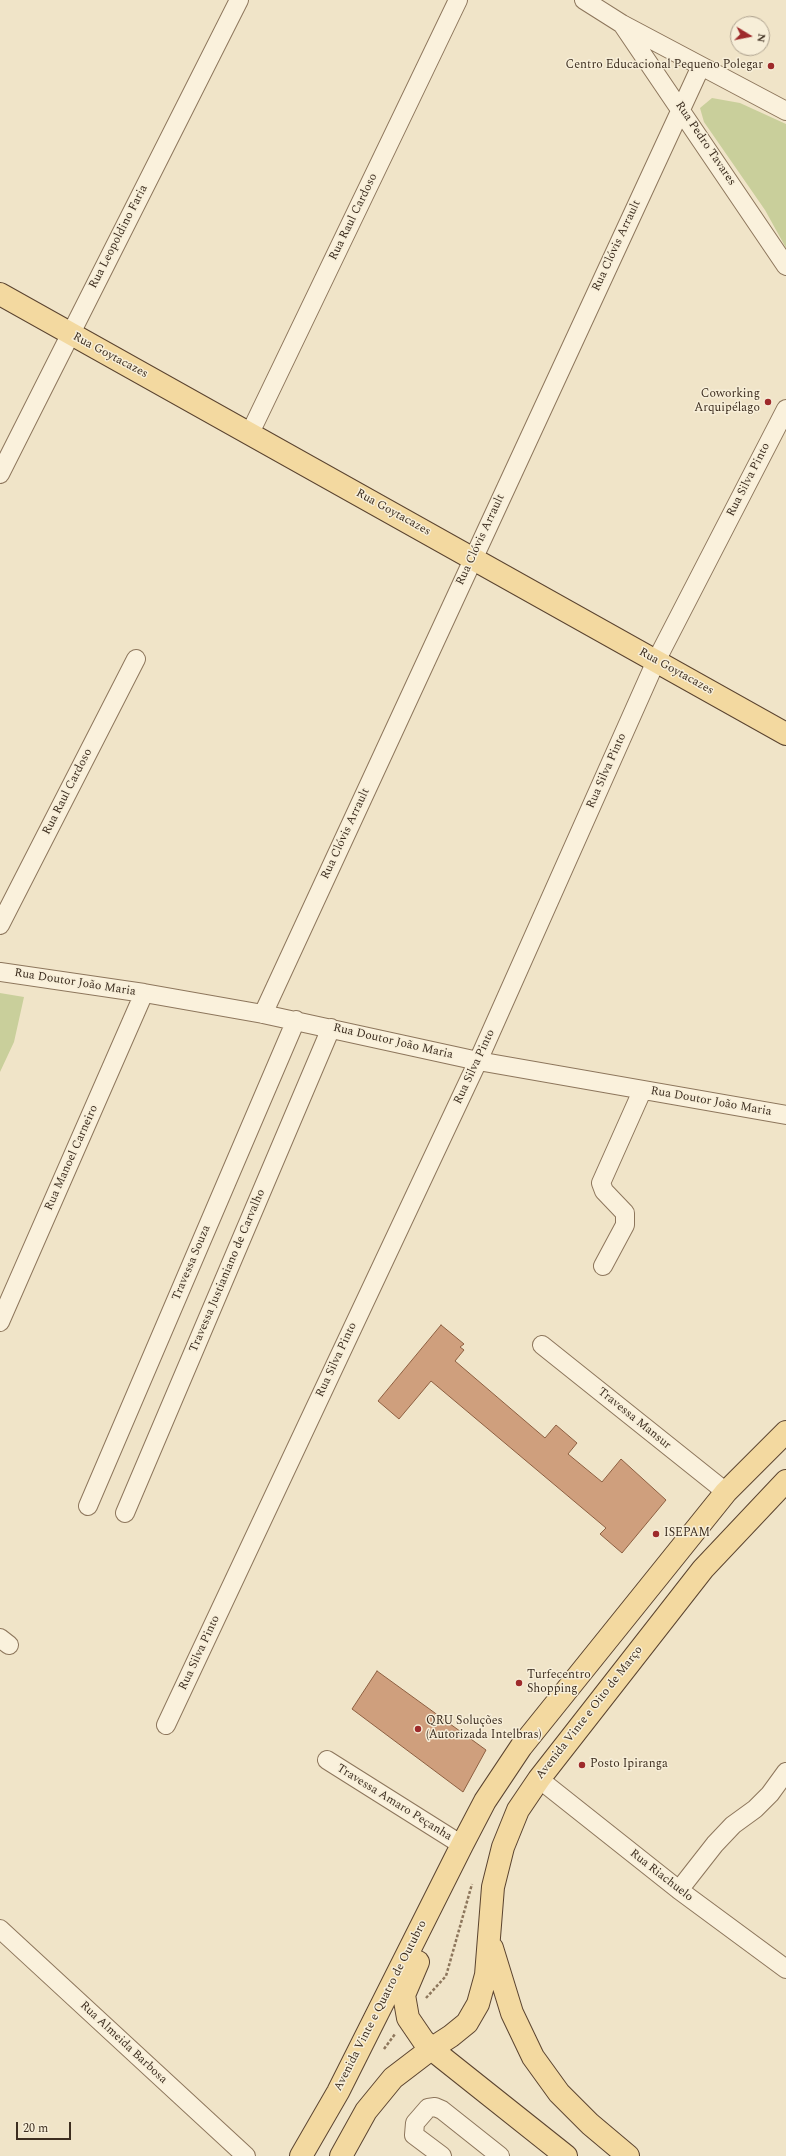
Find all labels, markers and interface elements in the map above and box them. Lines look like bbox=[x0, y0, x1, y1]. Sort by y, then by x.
north arrow bbox=[730, 16, 770, 56]
text: N bbox=[752, 32, 770, 44]
place label: Centro Educacional Pequeno Polegar bbox=[566, 59, 763, 73]
marker: Centro Educacional Pequeno Polegar bbox=[766, 61, 776, 71]
street label: Rua Pedro Tavares bbox=[671, 99, 739, 189]
street label: Rua Raul Cardoso bbox=[327, 171, 381, 263]
street label: Rua Leopoldino Faria bbox=[87, 183, 151, 291]
street label: Rua Clóvis Arrault bbox=[590, 198, 644, 294]
street label: Rua Goytacazes bbox=[70, 330, 150, 382]
place label: Coworking Arquipélago bbox=[694, 388, 760, 416]
marker: Coworking Arquipélago bbox=[763, 397, 773, 407]
street label: Rua Silva Pinto bbox=[724, 441, 774, 519]
street label: Rua Goytacazes bbox=[353, 487, 433, 539]
street label: Rua Clóvis Arrault bbox=[454, 492, 508, 588]
street label: Rua Goytacazes bbox=[636, 646, 716, 698]
street label: Rua Silva Pinto bbox=[584, 731, 630, 811]
street label: Rua Raul Cardoso bbox=[40, 746, 96, 838]
street label: Rua Clóvis Arrault bbox=[319, 786, 373, 882]
street label: Rua Doutor João Maria bbox=[13, 966, 137, 1000]
street label: Rua Doutor João Maria bbox=[332, 1021, 454, 1063]
street label: Rua Silva Pinto bbox=[451, 1027, 499, 1107]
street label: Rua Doutor João Maria bbox=[649, 1084, 773, 1120]
street label: Rua Manoel Carneiro bbox=[42, 1103, 102, 1213]
street label: Travessa Justianiano de Carvalho bbox=[187, 1187, 269, 1355]
street label: Travessa Souza bbox=[170, 1223, 214, 1303]
street label: Rua Silva Pinto bbox=[313, 1320, 361, 1400]
street label: Travessa Mansur bbox=[594, 1385, 674, 1453]
place label: ISEPAM bbox=[664, 1527, 710, 1541]
marker: ISEPAM bbox=[651, 1529, 661, 1539]
street label: Rua Silva Pinto bbox=[176, 1613, 224, 1693]
street label: Avenida Vinte e Oito de Março bbox=[534, 1644, 646, 1782]
place label: Turfecentro Shopping bbox=[527, 1669, 591, 1697]
marker: Turfecentro Shopping bbox=[514, 1678, 524, 1688]
place label: QRU Soluções (Autorizada Intelbras) bbox=[426, 1715, 542, 1743]
marker: QRU Soluções (Autorizada Intelbras) bbox=[413, 1724, 423, 1734]
place label: Posto Ipiranga bbox=[590, 1758, 668, 1772]
marker: Posto Ipiranga bbox=[577, 1760, 587, 1770]
street label: Travessa Amaro Peçanha bbox=[334, 1762, 454, 1844]
street label: Rua Riachuelo bbox=[626, 1847, 696, 1905]
street label: Avenida Vinte e Quatro de Outubro bbox=[332, 1918, 430, 2094]
street label: Rua Almeida Barbosa bbox=[76, 1999, 170, 2087]
scale bar bbox=[18, 2114, 73, 2140]
text: 20 m bbox=[23, 2119, 48, 2138]

